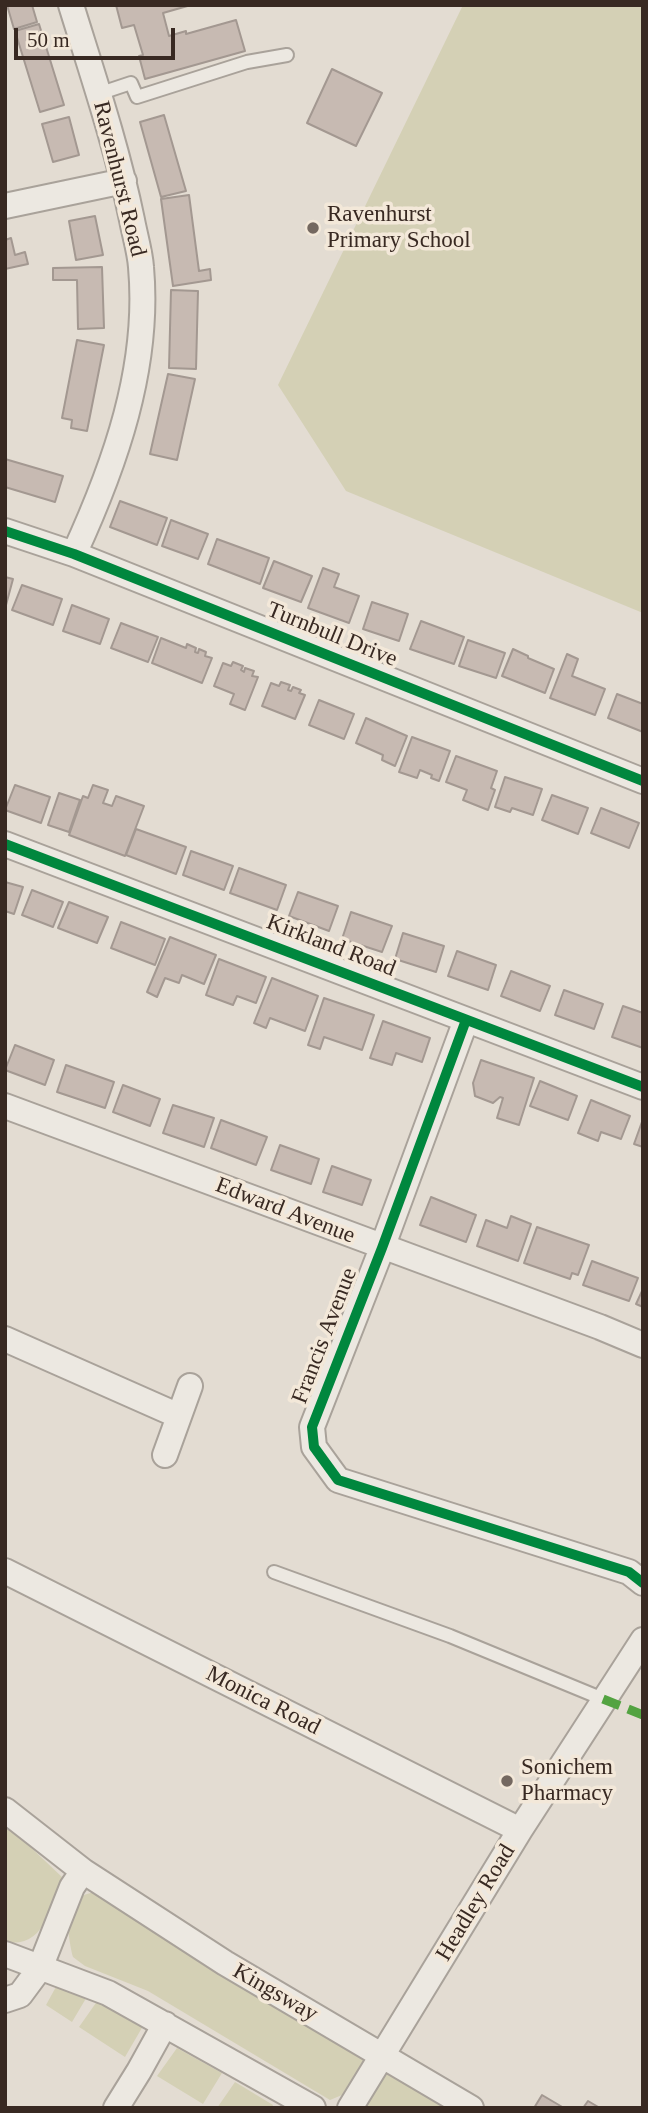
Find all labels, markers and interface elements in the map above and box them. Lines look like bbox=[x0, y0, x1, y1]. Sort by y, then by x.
scale bar bbox=[18, 14, 178, 58]
text: 50 m bbox=[27, 28, 70, 52]
street label: Ravenhurst Road bbox=[86, 98, 152, 260]
place label: Ravenhurst Primary School bbox=[327, 201, 471, 255]
marker: Ravenhurst Primary School bbox=[305, 220, 321, 236]
street label: Turnbull Drive bbox=[263, 596, 401, 674]
street label: Kirkland Road bbox=[263, 909, 399, 983]
street label: Edward Avenue bbox=[211, 1172, 359, 1250]
street label: Francis Avenue bbox=[286, 1264, 364, 1408]
street label: Monica Road bbox=[201, 1660, 325, 1742]
place label: Sonichem Pharmacy bbox=[521, 1754, 613, 1808]
marker: Sonichem Pharmacy bbox=[499, 1773, 515, 1789]
street label: Headley Road bbox=[430, 1840, 522, 1966]
street label: Kingsway bbox=[228, 1958, 322, 2028]

